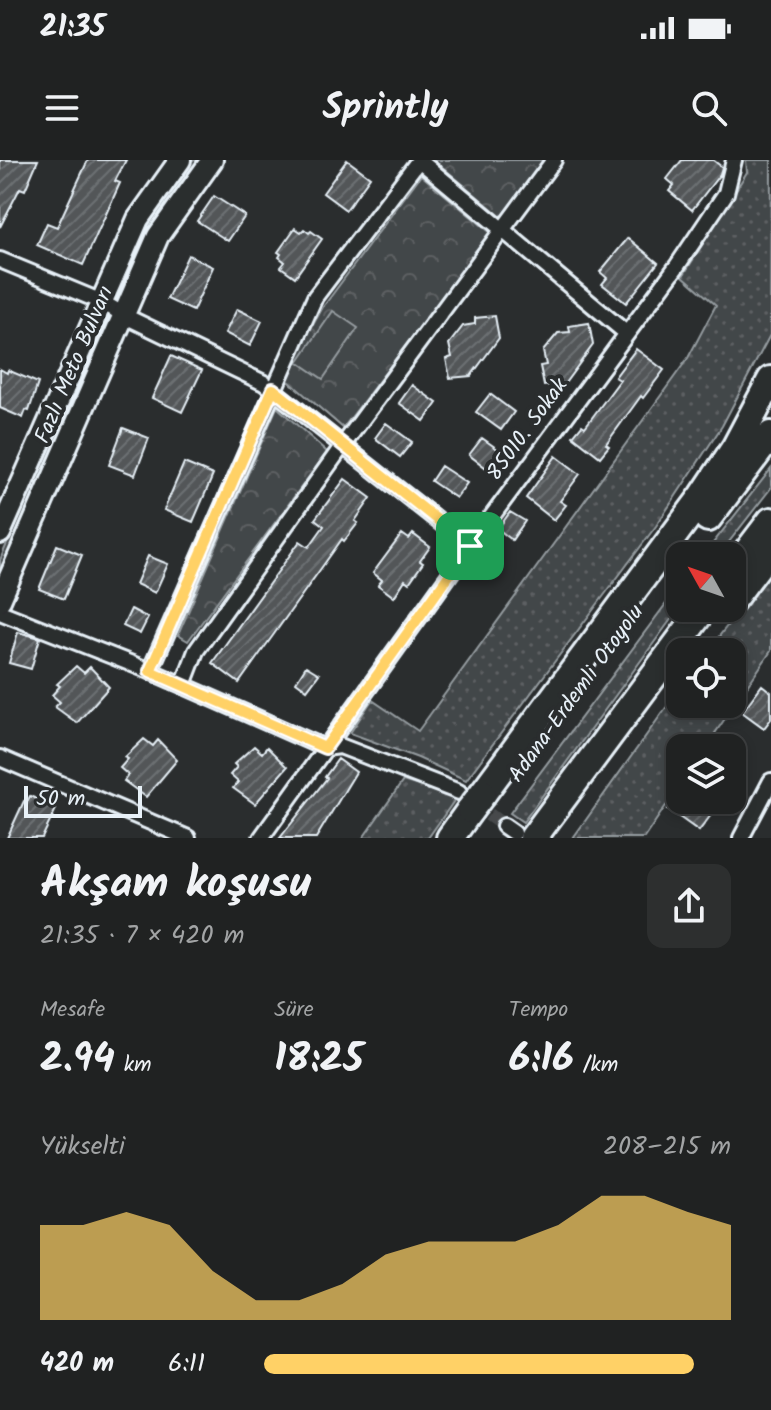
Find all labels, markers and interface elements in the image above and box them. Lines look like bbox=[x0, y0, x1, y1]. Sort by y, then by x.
text: 21:35 bbox=[40, 4, 106, 52]
text: Sprintly bbox=[322, 80, 449, 137]
icon: menu bbox=[40, 86, 84, 130]
icon: search bbox=[687, 86, 731, 130]
street label: Fazlı Meto Bulvarı bbox=[26, 281, 124, 449]
street label: 85010. Sokak bbox=[478, 370, 578, 489]
pin bbox=[436, 512, 504, 580]
icon: arrive bbox=[448, 524, 492, 568]
north arrow bbox=[666, 542, 746, 622]
map controls bbox=[666, 542, 746, 814]
street label: Adana-Erdemli Otoyolu bbox=[500, 597, 654, 790]
button: locate bbox=[666, 638, 746, 718]
button: layers bbox=[666, 734, 746, 814]
scale bar bbox=[24, 782, 142, 818]
text: 50 m bbox=[36, 782, 85, 817]
text: Akşam koşusu bbox=[40, 850, 311, 920]
button: share bbox=[647, 864, 731, 948]
text: 21:35 · 7 × 420 m bbox=[40, 915, 245, 957]
text: Mesafe bbox=[40, 993, 105, 1028]
text: Süre bbox=[274, 993, 314, 1028]
text: Tempo bbox=[509, 993, 568, 1028]
text: 2.94 bbox=[40, 1028, 115, 1092]
text: 18:25 bbox=[274, 1028, 363, 1092]
text: 6:16 bbox=[509, 1028, 574, 1092]
text: km bbox=[115, 1048, 152, 1083]
text: /km bbox=[574, 1048, 618, 1083]
text: Yükselti bbox=[40, 1126, 125, 1168]
text: 208–215 m bbox=[603, 1126, 731, 1168]
text: 420 m bbox=[40, 1343, 114, 1385]
text: 6:11 bbox=[168, 1343, 205, 1385]

